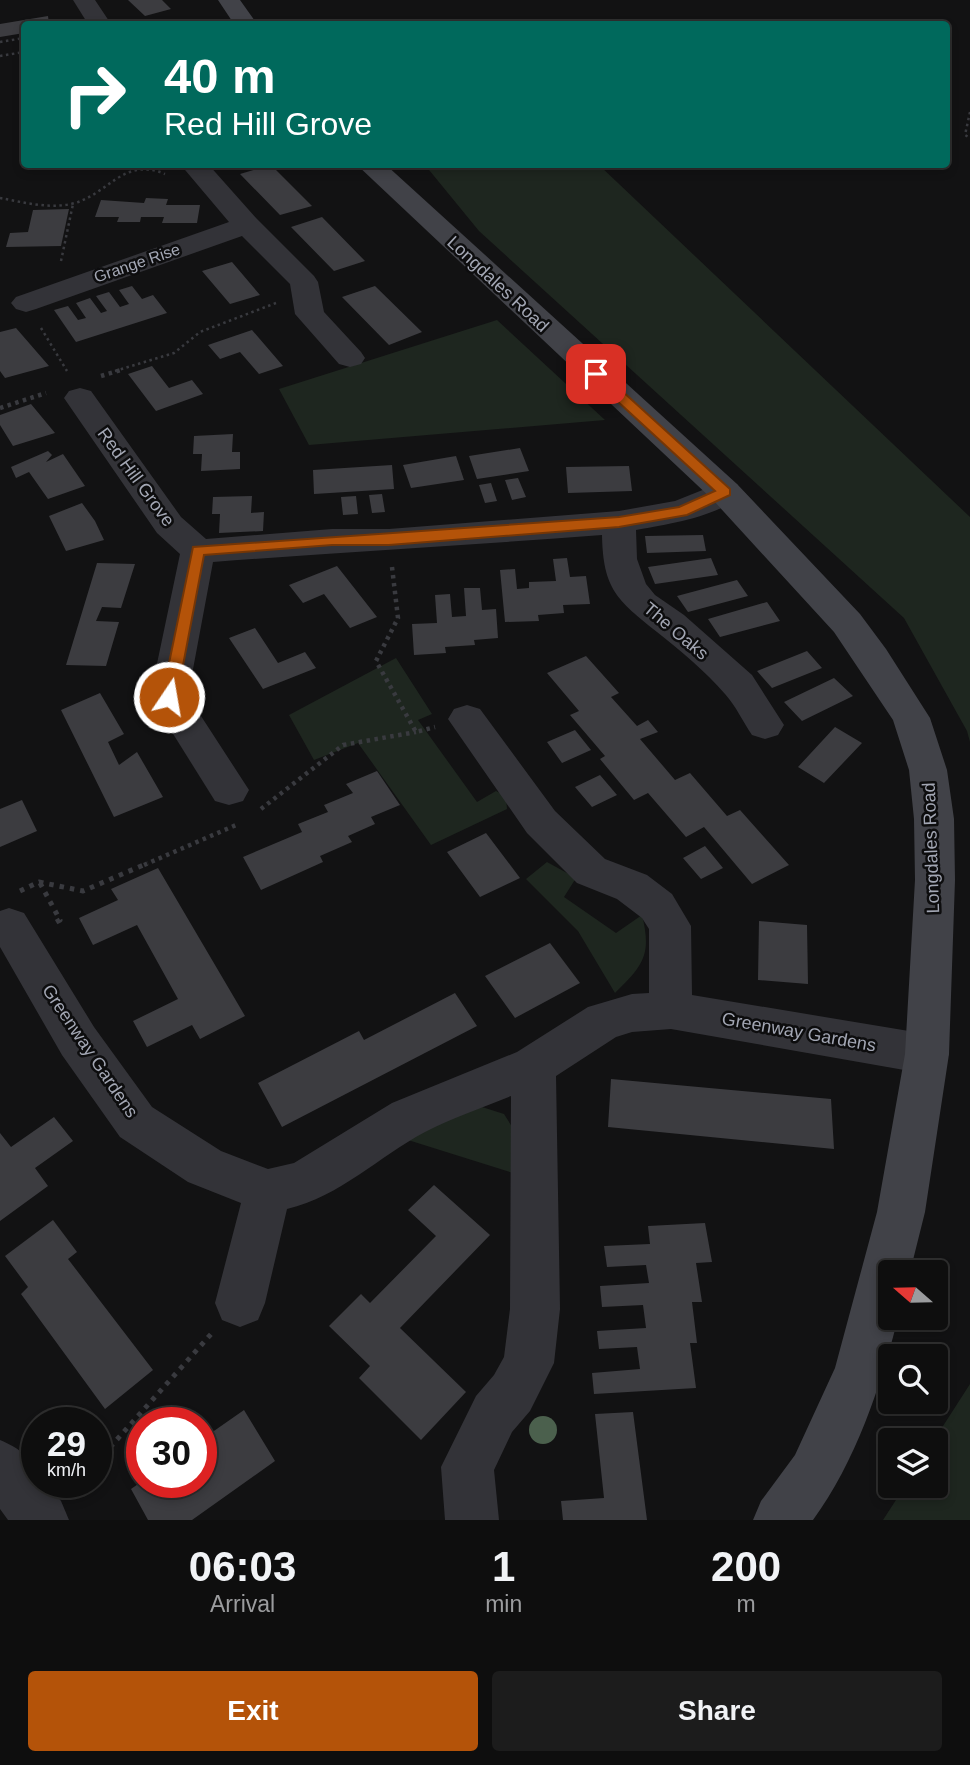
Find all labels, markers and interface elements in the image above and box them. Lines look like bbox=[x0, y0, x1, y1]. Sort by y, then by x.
icon: right bbox=[49, 49, 140, 140]
text: 40 m bbox=[164, 49, 276, 103]
text: Red Hill Grove bbox=[164, 106, 372, 142]
street label: Longdales Road bbox=[443, 232, 553, 336]
street label: Grange Rise bbox=[92, 240, 182, 286]
pin bbox=[566, 344, 626, 404]
icon: arrive bbox=[577, 355, 615, 393]
street label: Red Hill Grove bbox=[94, 424, 178, 530]
street label: The Oaks bbox=[640, 598, 712, 664]
position arrow bbox=[132, 660, 206, 734]
street label: Longdales Road bbox=[919, 782, 943, 914]
street label: Greenway Gardens bbox=[38, 981, 142, 1121]
street label: Greenway Gardens bbox=[720, 1009, 878, 1055]
north arrow bbox=[878, 1260, 948, 1330]
map controls bbox=[878, 1260, 948, 1498]
button: search bbox=[878, 1344, 948, 1414]
speed limit sign: 30 bbox=[126, 1407, 217, 1498]
text: 29 bbox=[47, 1424, 86, 1463]
button: layers bbox=[878, 1428, 948, 1498]
text: km/h bbox=[47, 1460, 86, 1480]
text: 06:03 bbox=[189, 1543, 296, 1590]
text: 1 bbox=[492, 1543, 515, 1590]
text: 200 bbox=[711, 1543, 781, 1590]
text: Arrival bbox=[210, 1591, 275, 1617]
text: min bbox=[485, 1591, 522, 1617]
text: m bbox=[737, 1591, 756, 1617]
button: Exit bbox=[28, 1671, 478, 1751]
button: Share bbox=[492, 1671, 942, 1751]

